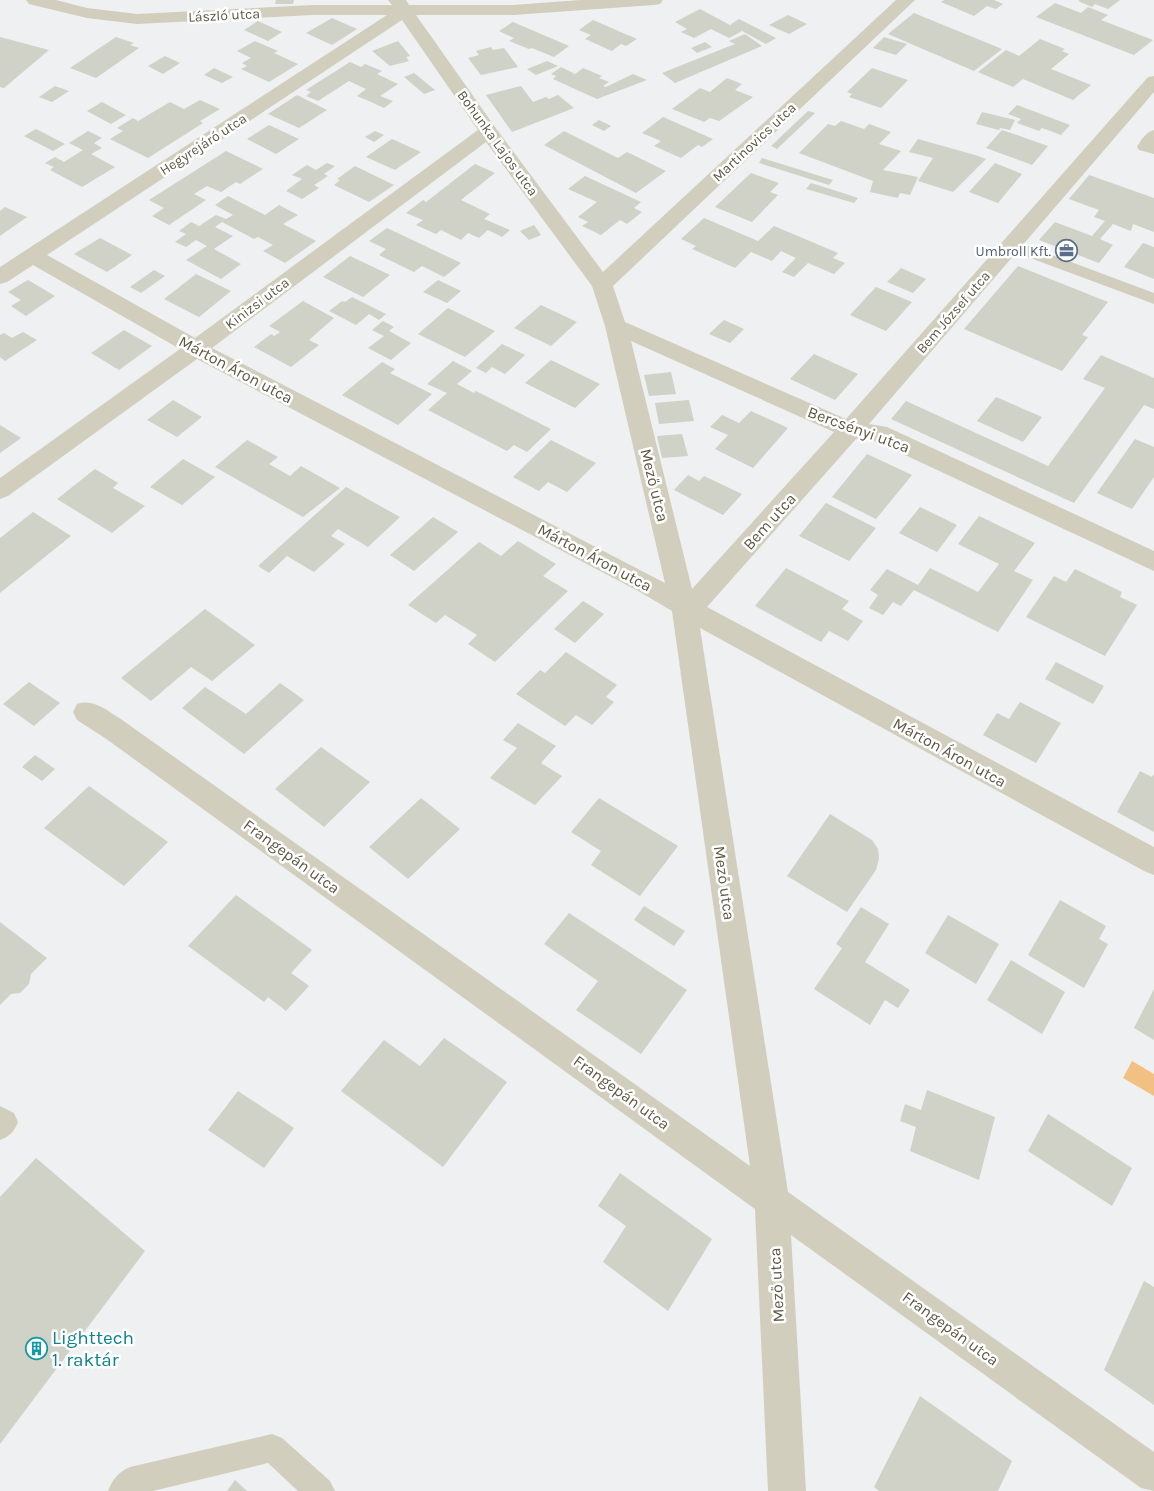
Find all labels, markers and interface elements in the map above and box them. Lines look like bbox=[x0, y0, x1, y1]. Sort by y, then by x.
street label: László utca bbox=[188, 5, 260, 26]
street label: Bohunka Lajos utca bbox=[454, 87, 542, 199]
street label: Martinovics utca bbox=[709, 99, 800, 185]
street label: Hegyrejáró utca bbox=[157, 110, 250, 179]
office icon: Umbroll Kft. bbox=[1055, 239, 1079, 263]
place label: Umbroll Kft. bbox=[976, 243, 1051, 260]
street label: Bem József utca bbox=[913, 268, 994, 357]
street label: Kinizsi utca bbox=[222, 274, 293, 333]
street label: Márton Áron utca bbox=[176, 331, 296, 407]
street label: Bercsényi utca bbox=[805, 402, 912, 457]
street label: Mező utca bbox=[636, 447, 673, 524]
street label: Bem utca bbox=[739, 489, 800, 554]
street label: Márton Áron utca bbox=[535, 519, 655, 595]
street label: Márton Áron utca bbox=[890, 714, 1010, 791]
street label: Frangepán utca bbox=[240, 815, 344, 898]
street label: Mező utca bbox=[710, 845, 739, 921]
street label: Frangepán utca bbox=[570, 1051, 674, 1134]
street label: Mező utca bbox=[765, 1247, 788, 1323]
street label: Frangepán utca bbox=[899, 1287, 1003, 1370]
place label: Lighttech 1. raktár bbox=[52, 1327, 134, 1371]
building icon: Lighttech 1. raktár bbox=[24, 1336, 48, 1360]

